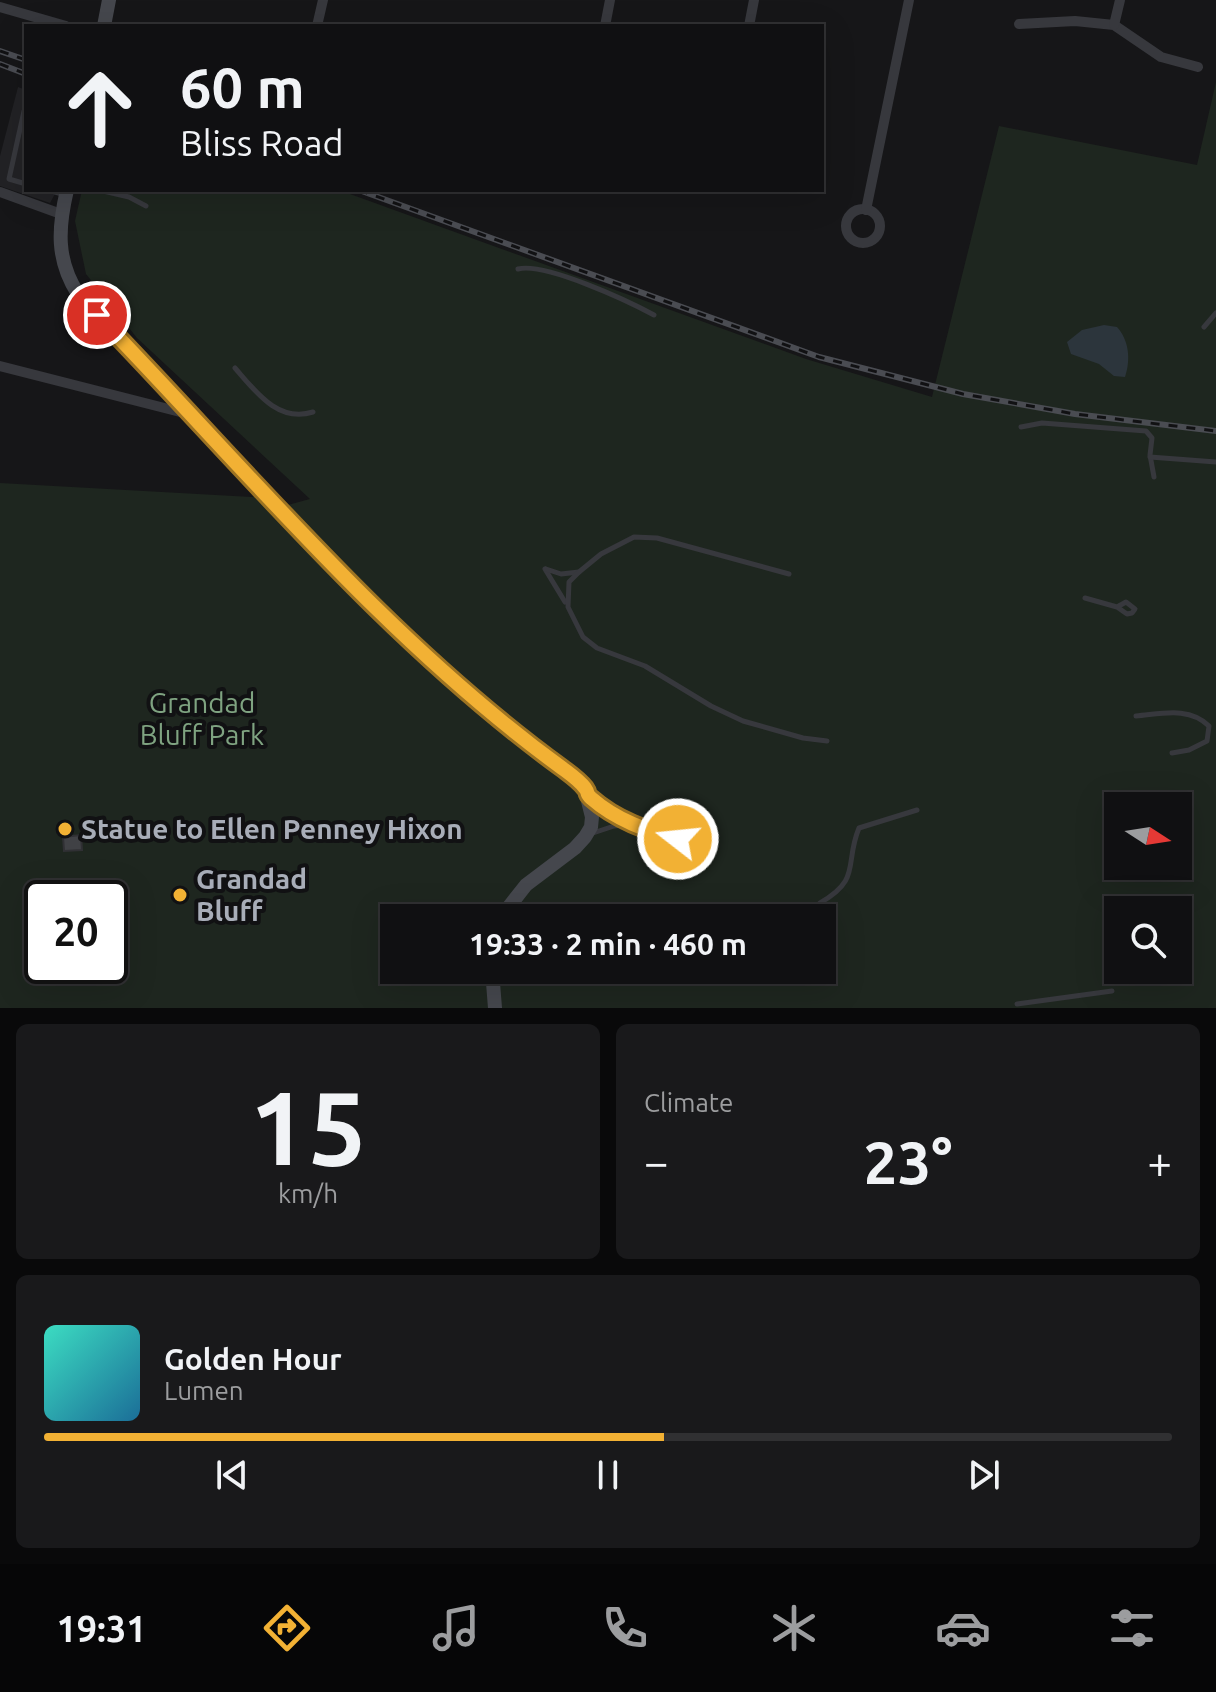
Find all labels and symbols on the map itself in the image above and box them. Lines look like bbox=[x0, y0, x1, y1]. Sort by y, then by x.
pin bbox=[63, 281, 131, 349]
park label: Grandad Bluff Park bbox=[140, 687, 264, 750]
north arrow bbox=[1104, 792, 1192, 880]
position arrow bbox=[636, 797, 720, 881]
place label: Statue to Ellen Penney Hixon bbox=[81, 813, 463, 844]
marker: Statue to Ellen Penney Hixon bbox=[56, 820, 74, 838]
place label: Grandad Bluff bbox=[196, 863, 307, 926]
speed limit sign: 20 bbox=[24, 880, 128, 984]
marker: Grandad Bluff bbox=[171, 886, 189, 904]

